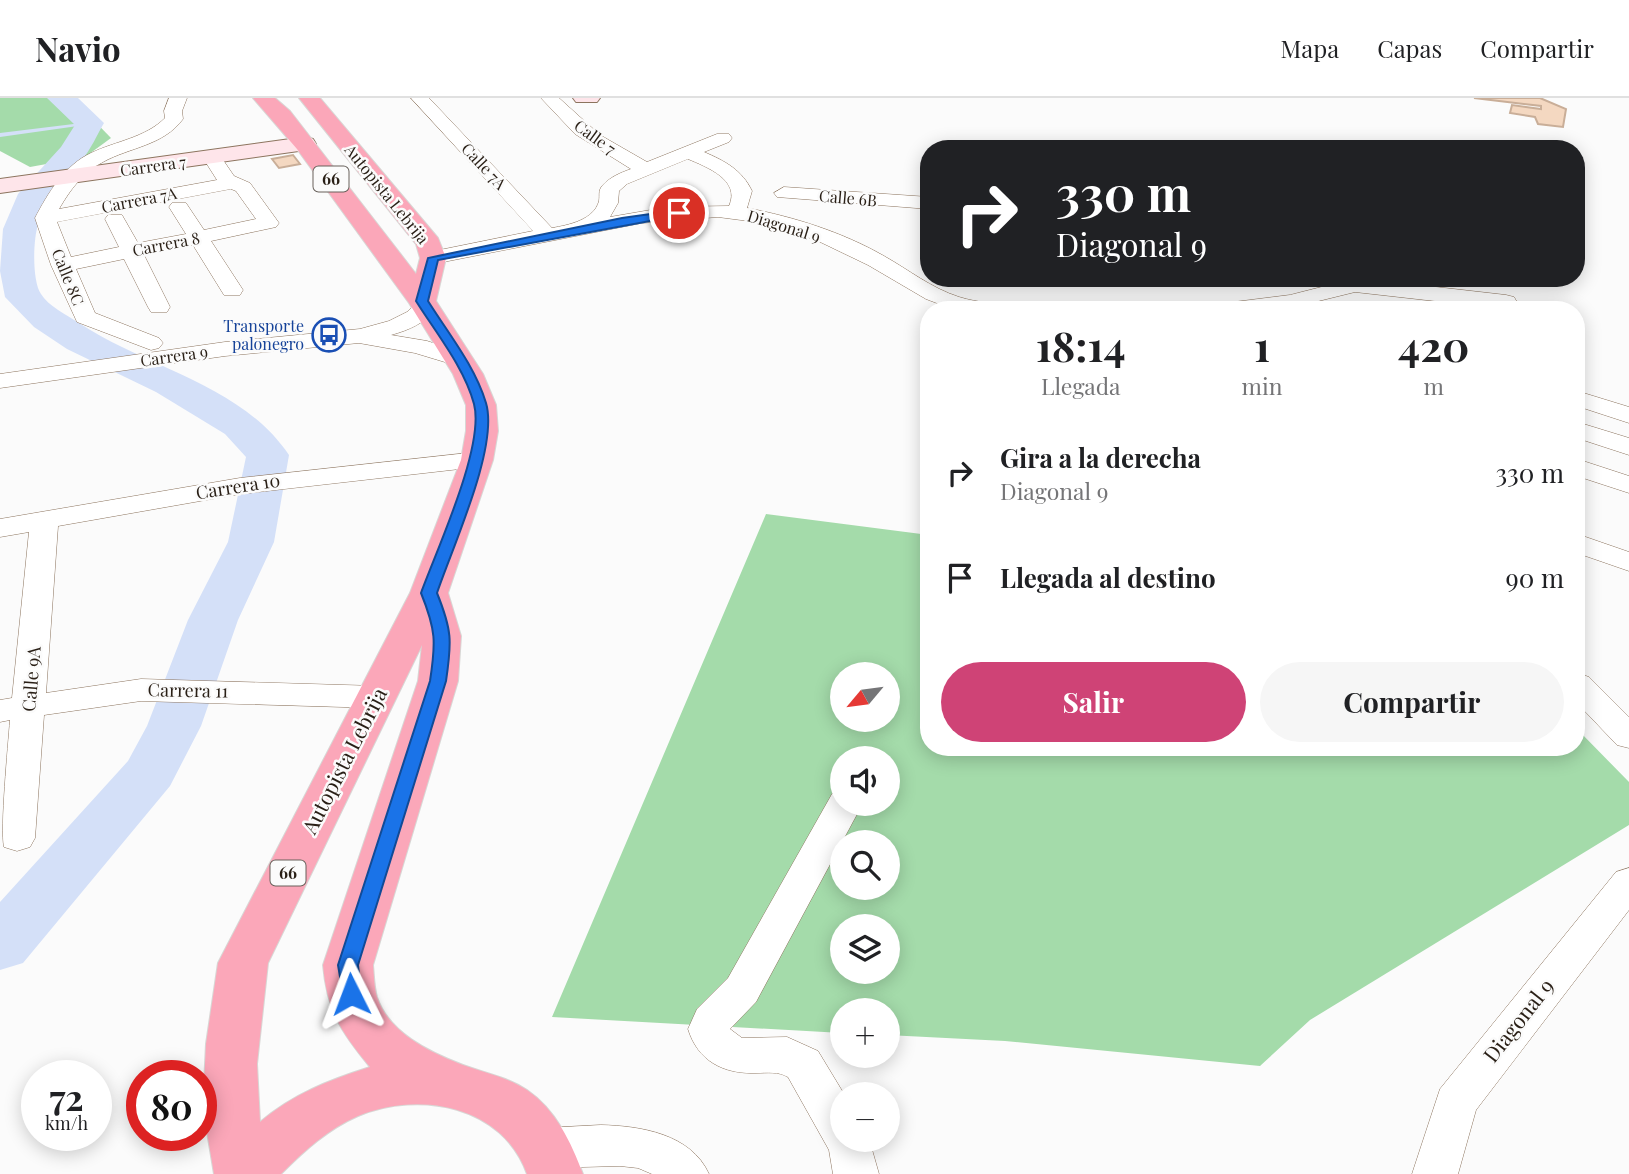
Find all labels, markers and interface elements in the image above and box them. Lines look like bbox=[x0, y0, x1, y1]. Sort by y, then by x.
text: Navio bbox=[35, 26, 121, 70]
text: Mapa bbox=[1281, 32, 1339, 64]
text: Capas bbox=[1377, 32, 1442, 64]
text: Compartir bbox=[1480, 32, 1594, 64]
street label: Calle 7 bbox=[570, 114, 621, 159]
street label: Calle 7A bbox=[457, 138, 512, 194]
street label: Autopista Lebrija bbox=[340, 139, 434, 248]
street label: Carrera 7 bbox=[119, 150, 188, 181]
text: 330 m bbox=[1056, 159, 1191, 224]
road number: 66 bbox=[314, 166, 348, 192]
icon: right bbox=[941, 168, 1032, 259]
street label: Carrera 7A bbox=[99, 182, 179, 217]
pin bbox=[649, 183, 709, 243]
street label: Calle 6B bbox=[818, 185, 878, 211]
icon: arrive bbox=[660, 194, 698, 232]
street label: Diagonal 9 bbox=[745, 204, 823, 247]
text: Diagonal 9 bbox=[1056, 222, 1207, 265]
street label: Carrera 8 bbox=[130, 227, 201, 260]
street label: Calle 8C bbox=[48, 245, 89, 308]
place label: Transporte palonegro bbox=[223, 315, 304, 354]
bus stop icon: Transporte palonegro bbox=[310, 316, 348, 354]
text: 18:14 bbox=[1036, 317, 1126, 373]
text: 1 bbox=[1254, 317, 1270, 373]
text: 420 bbox=[1398, 317, 1469, 373]
street label: Carrera 9 bbox=[139, 340, 209, 371]
text: Llegada bbox=[1041, 370, 1121, 401]
text: min bbox=[1241, 370, 1282, 401]
text: m bbox=[1423, 370, 1444, 401]
text: Gira a la derecha bbox=[1000, 440, 1201, 475]
icon: right bbox=[941, 454, 979, 492]
text: 330 m bbox=[1495, 455, 1564, 490]
street label: Carrera 10 bbox=[194, 468, 282, 504]
text: Diagonal 9 bbox=[1000, 475, 1109, 506]
icon: arrive bbox=[941, 559, 979, 597]
text: Llegada al destino bbox=[1000, 560, 1216, 595]
text: 90 m bbox=[1506, 560, 1564, 595]
street label: Calle 9A bbox=[16, 645, 46, 713]
north arrow bbox=[830, 662, 900, 732]
map controls bbox=[830, 662, 900, 1152]
button: Salir bbox=[941, 662, 1246, 742]
button: Compartir bbox=[1260, 662, 1564, 742]
street label: Carrera 11 bbox=[147, 677, 229, 703]
street label: Autopista Lebrija bbox=[294, 682, 392, 839]
button: sound bbox=[830, 746, 900, 816]
button: search bbox=[830, 830, 900, 900]
road number: 66 bbox=[270, 860, 306, 886]
button: layers bbox=[830, 914, 900, 984]
position arrow bbox=[314, 957, 388, 1031]
street label: Diagonal 9 bbox=[1476, 972, 1559, 1067]
button: + bbox=[830, 998, 900, 1068]
speed limit sign: 80 bbox=[126, 1060, 217, 1151]
text: 72 bbox=[49, 1073, 84, 1120]
button: − bbox=[830, 1082, 900, 1152]
text: km/h bbox=[45, 1111, 88, 1135]

